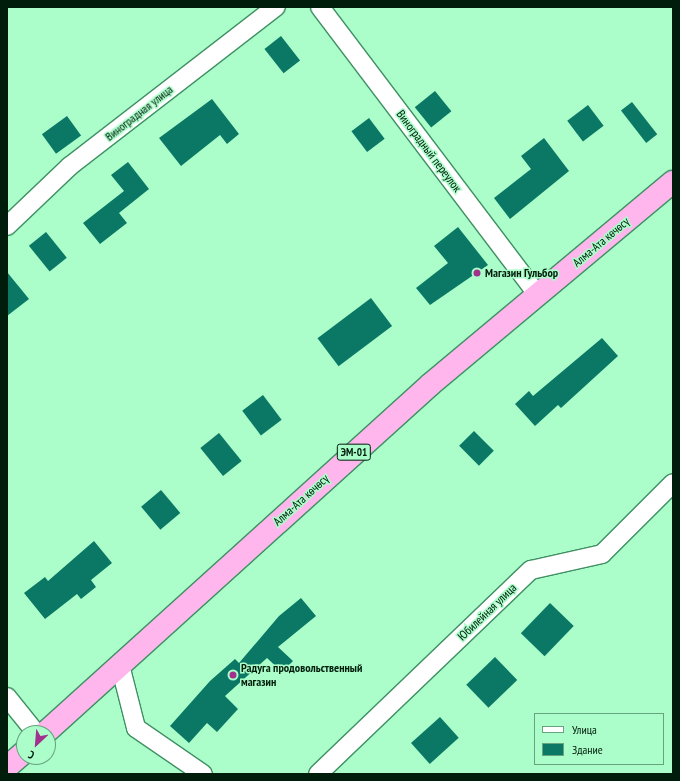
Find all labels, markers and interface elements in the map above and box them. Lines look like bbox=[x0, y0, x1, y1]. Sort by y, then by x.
street label: Виноградная улица bbox=[102, 82, 176, 144]
street label: Виноградный переулок bbox=[394, 107, 464, 195]
street label: Алма-Ата көчөсү bbox=[570, 214, 632, 270]
place label: Магазин Гульбор bbox=[485, 266, 558, 280]
marker: Магазин Гульбор bbox=[472, 268, 482, 278]
road number: ЭМ-01 bbox=[336, 443, 372, 461]
street label: Алма-Ата көчөсү bbox=[270, 471, 332, 529]
street label: Юбилейная улица bbox=[455, 580, 519, 644]
place label: Радуга продовольственный магазин bbox=[241, 661, 362, 689]
marker: Радуга продовольственный магазин bbox=[228, 670, 238, 680]
legend bbox=[534, 713, 664, 765]
text: Улица bbox=[572, 722, 597, 737]
north arrow bbox=[16, 725, 56, 765]
text: Здание bbox=[572, 742, 603, 757]
text: С bbox=[26, 747, 37, 762]

